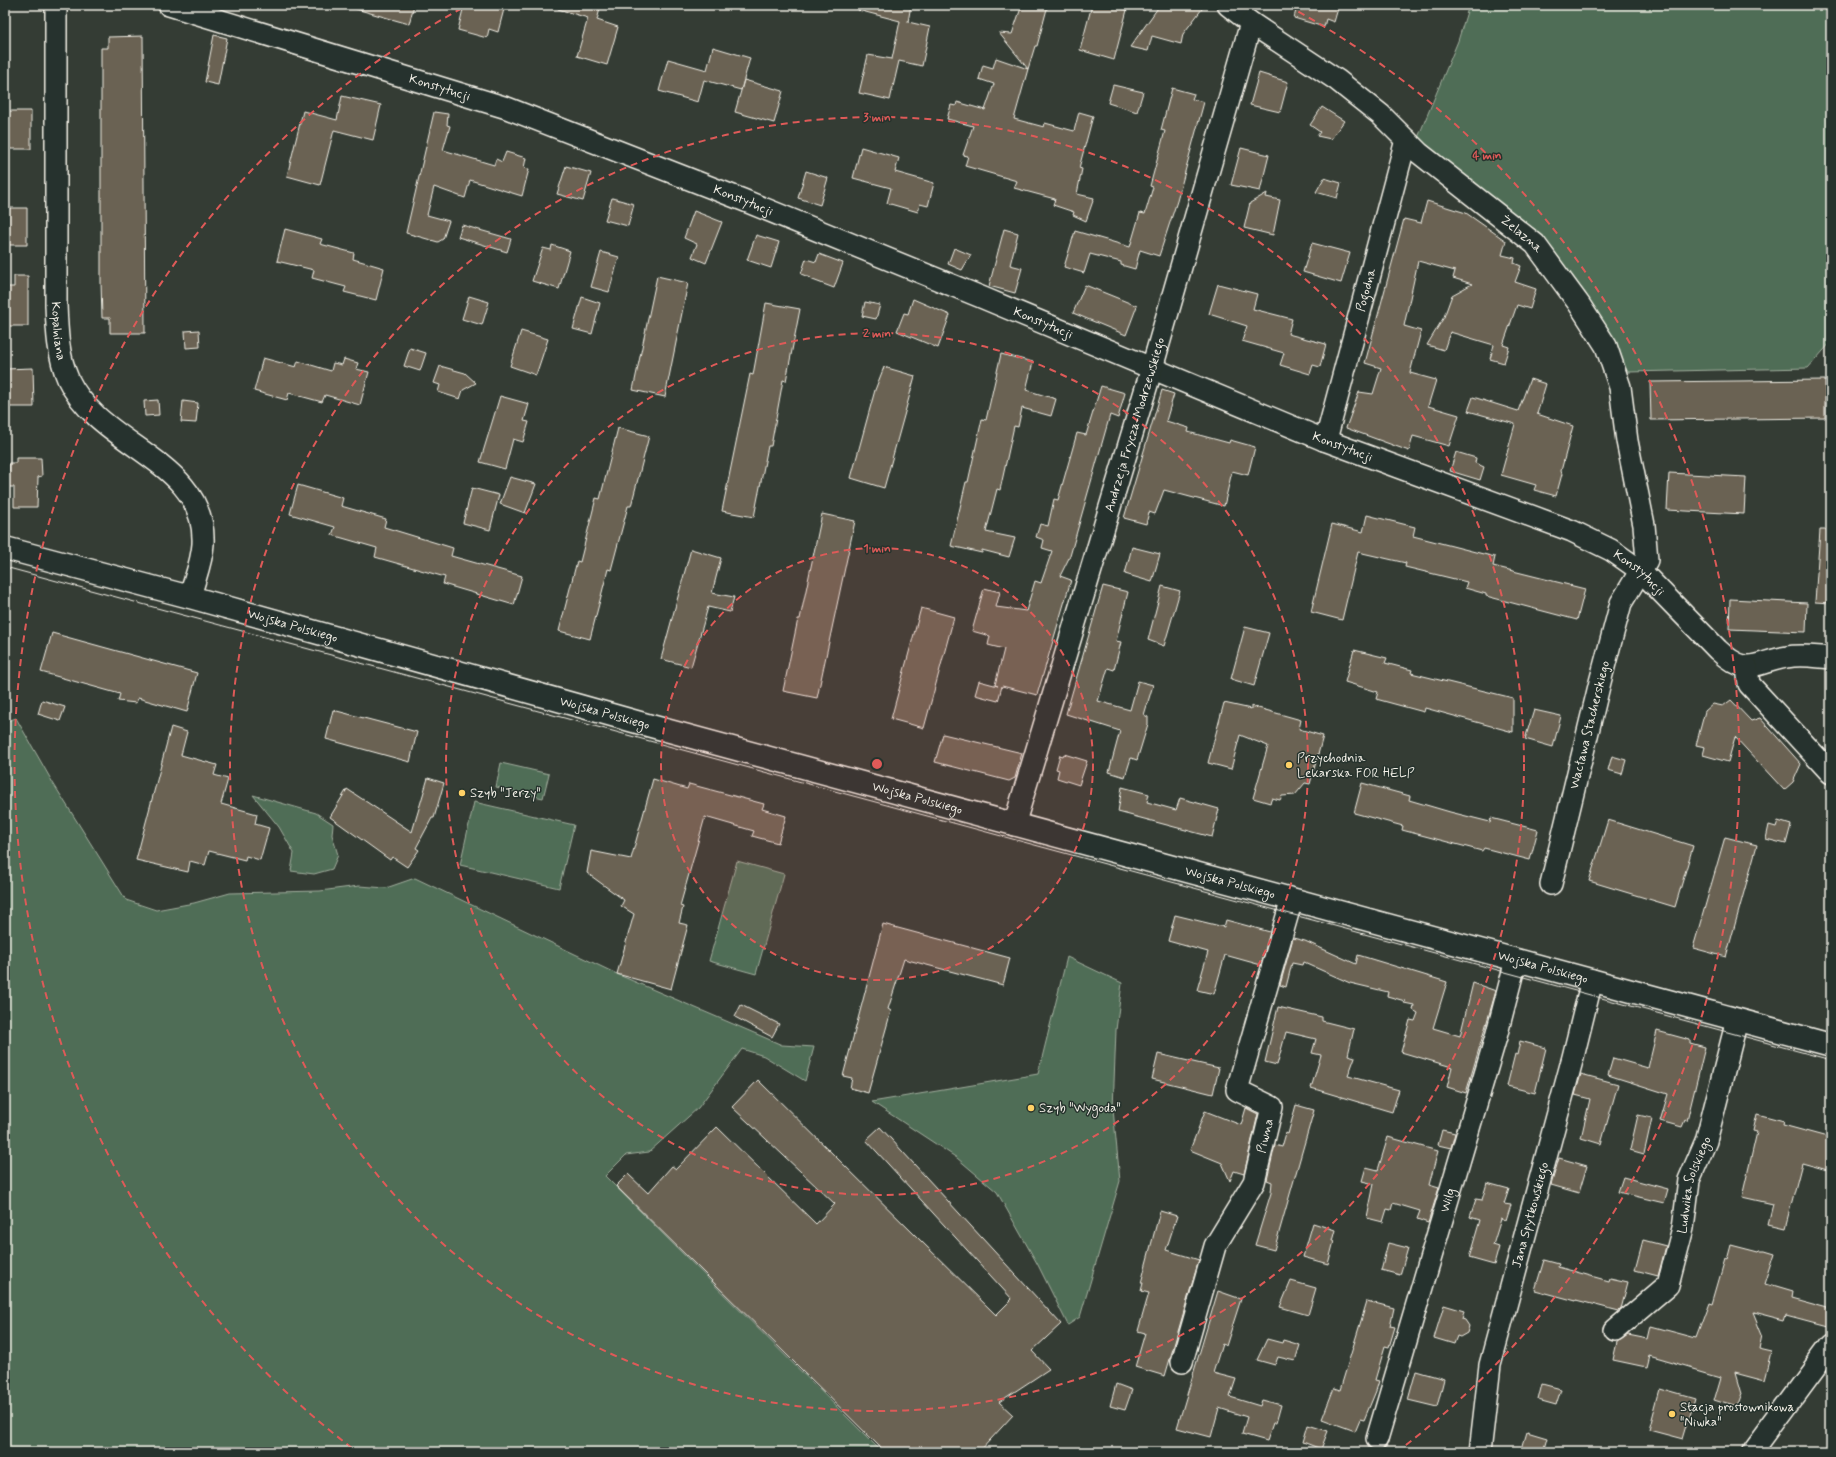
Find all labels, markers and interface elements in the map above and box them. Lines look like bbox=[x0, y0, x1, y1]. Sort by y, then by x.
street label: Konstytucji bbox=[407, 70, 472, 105]
text: 3 min bbox=[863, 110, 891, 126]
text: 4 min bbox=[1472, 148, 1502, 164]
street label: Konstytucji bbox=[711, 181, 776, 220]
street label: Żelazna bbox=[1497, 211, 1547, 256]
street label: Pogodna bbox=[1352, 266, 1380, 313]
street label: Kopalniana bbox=[47, 301, 70, 362]
street label: Konstytucji bbox=[1011, 303, 1076, 343]
text: 2 min bbox=[863, 326, 891, 342]
street label: Andrzeja Frycza-Modrzewskiego bbox=[1100, 336, 1169, 514]
street label: Konstytucji bbox=[1310, 428, 1375, 466]
text: 1 min bbox=[863, 541, 891, 557]
street label: Konstytucji bbox=[1610, 546, 1669, 599]
street label: Wojska Polskiego bbox=[246, 605, 340, 646]
street label: Wacława Stacherskiego bbox=[1566, 658, 1614, 791]
street label: Wojska Polskiego bbox=[558, 692, 652, 734]
place label: Przychodnia Lekarska FOR HELP bbox=[1297, 750, 1415, 782]
centre of rings bbox=[870, 757, 884, 771]
marker: Przychodnia Lekarska FOR HELP bbox=[1284, 760, 1294, 770]
street label: Wojska Polskiego bbox=[870, 778, 964, 818]
place label: Szyb "Jerzy" bbox=[470, 785, 541, 802]
marker: Szyb "Jerzy" bbox=[457, 788, 467, 798]
street label: Wojska Polskiego bbox=[1183, 862, 1277, 903]
street label: Wojska Polskiego bbox=[1496, 947, 1590, 987]
place label: Szyb "Wygoda" bbox=[1039, 1100, 1121, 1118]
marker: Szyb "Wygoda" bbox=[1026, 1103, 1036, 1113]
street label: Piwna bbox=[1253, 1117, 1277, 1155]
street label: Ludwika Solskiego bbox=[1673, 1135, 1715, 1236]
street label: Jana Spytkowskiego bbox=[1508, 1160, 1553, 1270]
street label: Wilg bbox=[1436, 1186, 1460, 1214]
place label: Stacja prostownikowa "Niwka" bbox=[1680, 1399, 1795, 1431]
marker: Stacja prostownikowa "Niwka" bbox=[1667, 1409, 1677, 1419]

